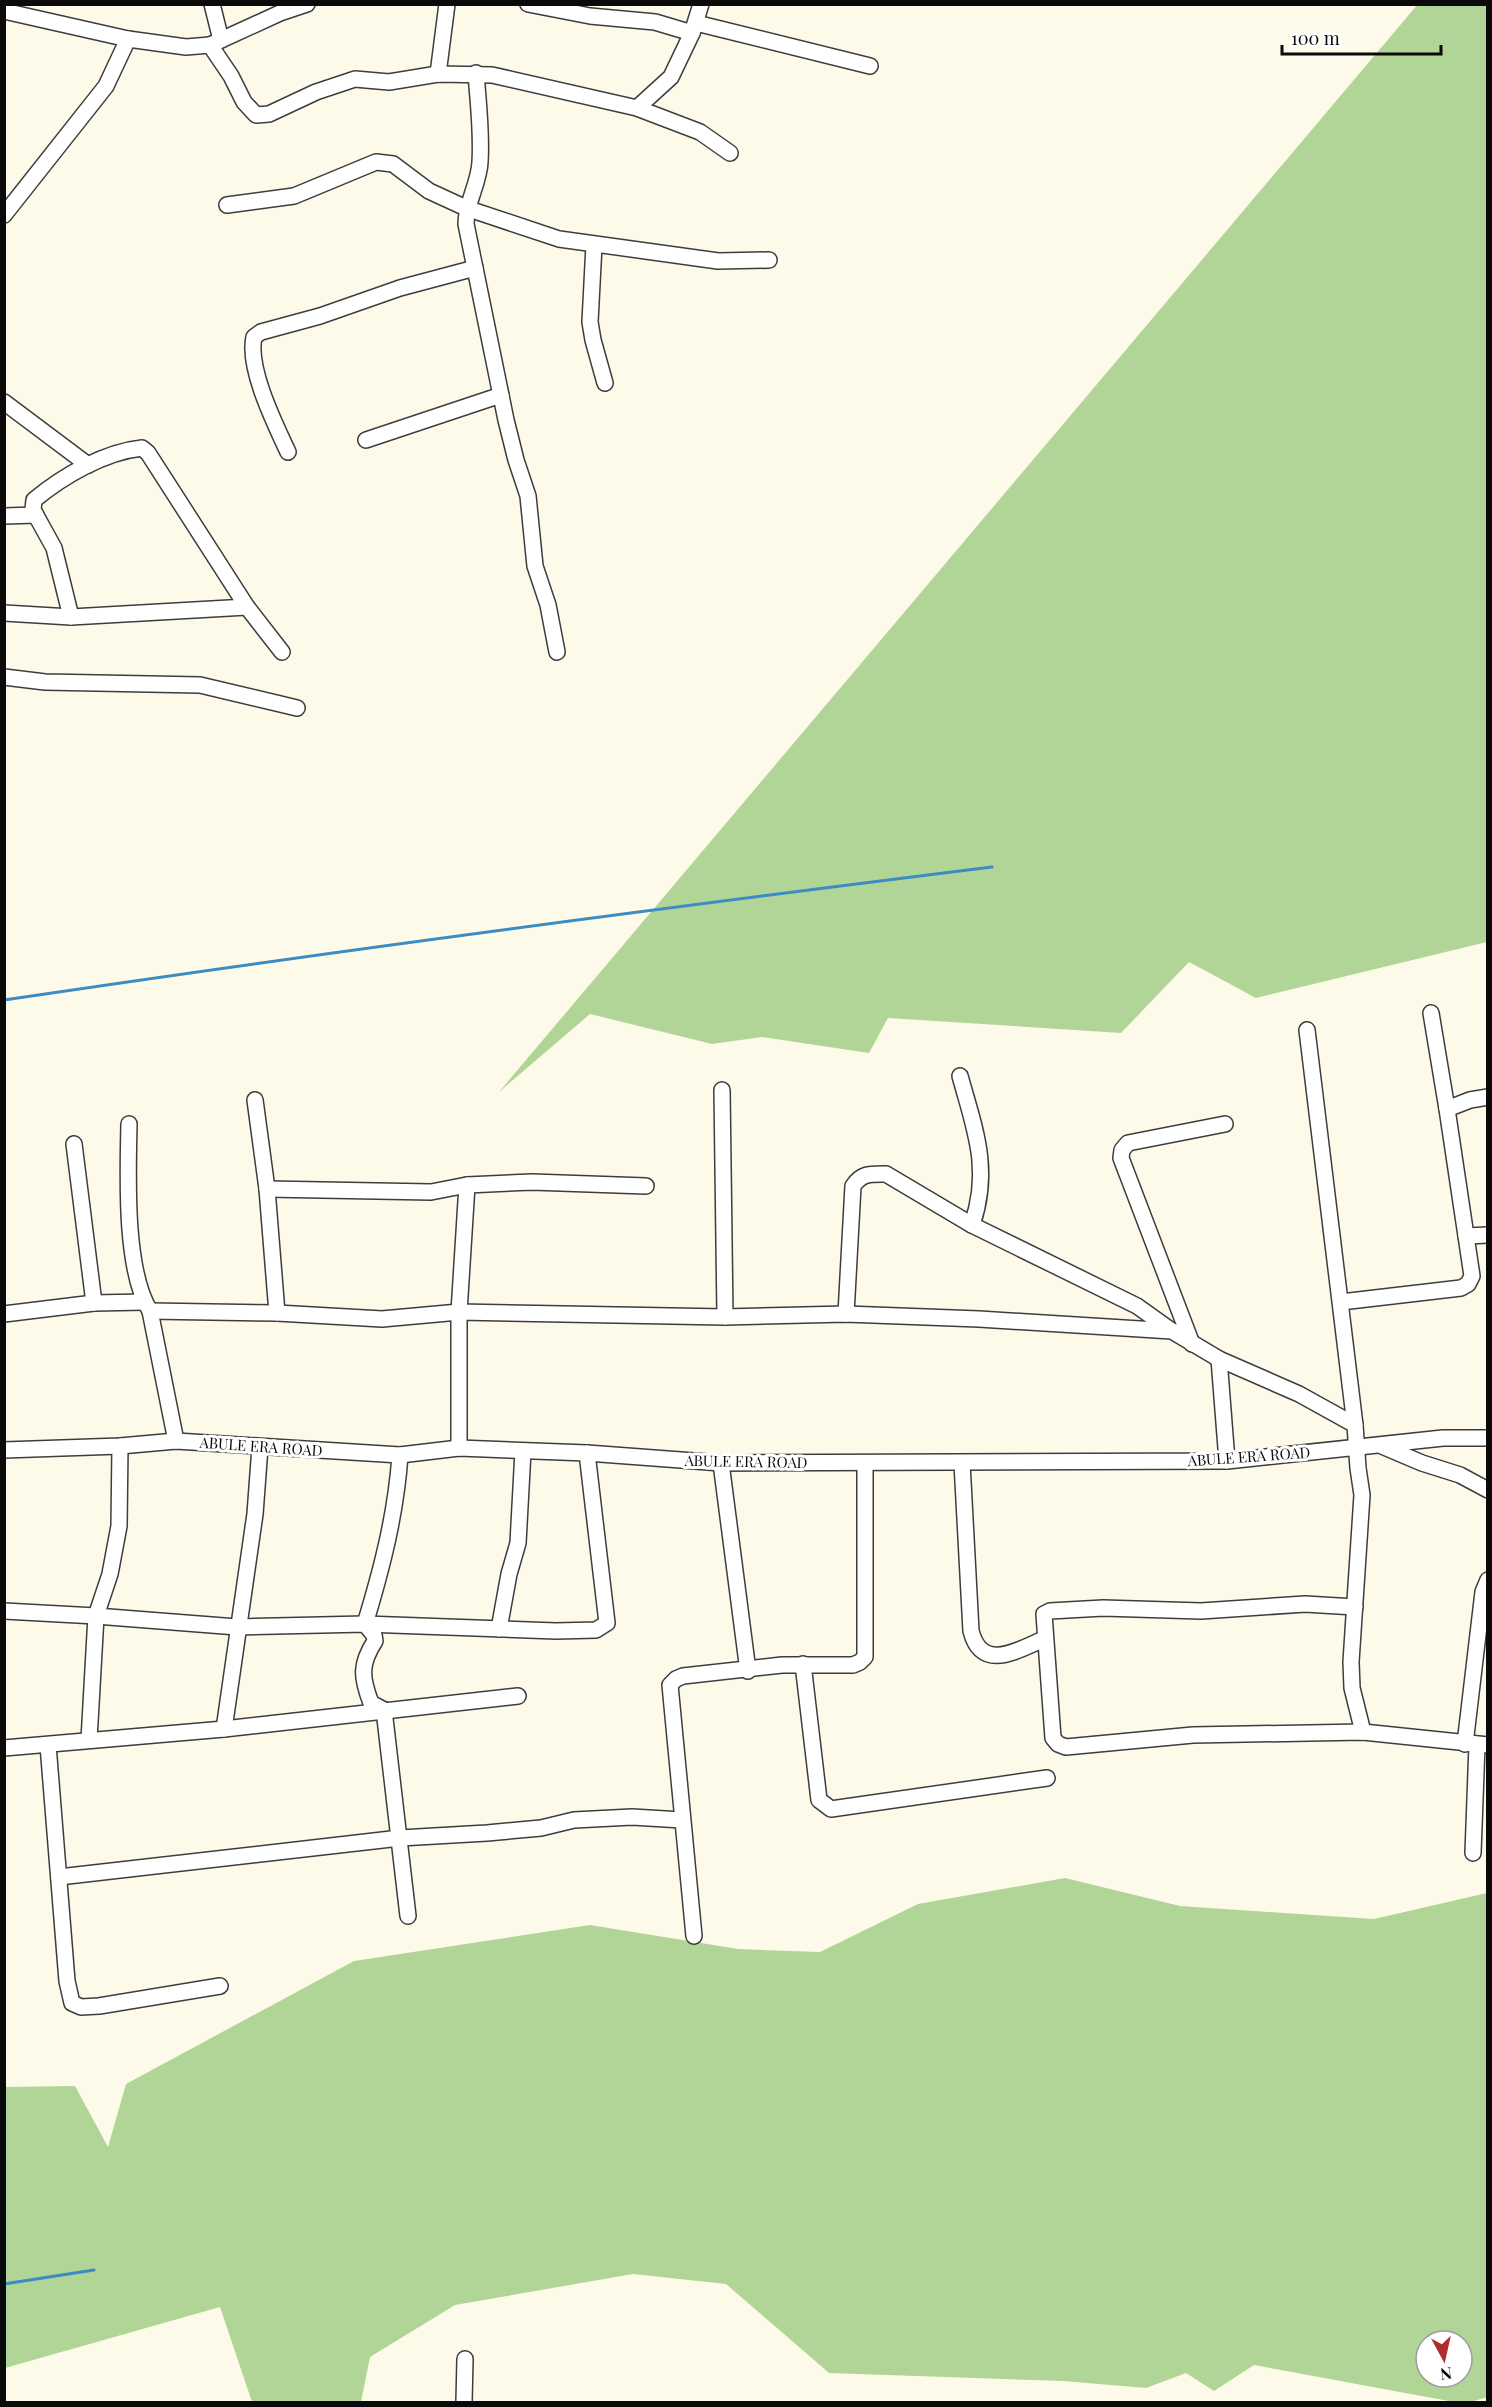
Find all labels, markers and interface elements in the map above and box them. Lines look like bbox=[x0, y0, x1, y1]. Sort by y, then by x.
scale bar bbox=[1282, 18, 1441, 56]
text: 100 m bbox=[1291, 26, 1340, 50]
street label: ABULE ERA ROAD bbox=[198, 1432, 323, 1460]
street label: ABULE ERA ROAD bbox=[1186, 1442, 1311, 1470]
street label: ABULE ERA ROAD bbox=[683, 1450, 808, 1472]
north arrow bbox=[1414, 2329, 1474, 2389]
text: N bbox=[1439, 2363, 1453, 2386]

